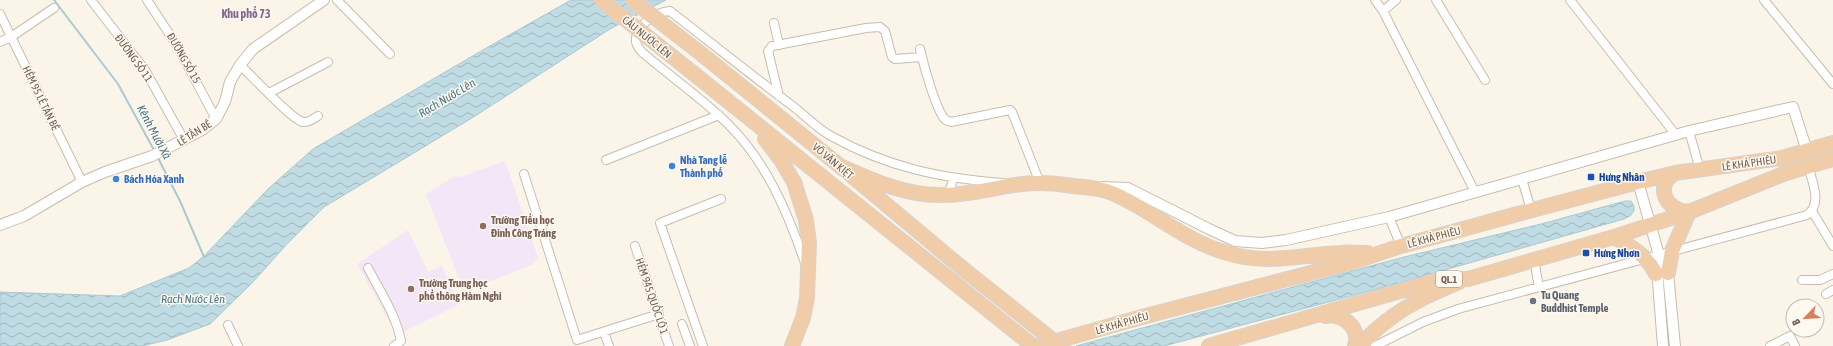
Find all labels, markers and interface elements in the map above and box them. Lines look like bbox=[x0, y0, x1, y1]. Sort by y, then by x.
district label: Khu phố 73 bbox=[221, 6, 271, 21]
street label: CẦU NƯỚC LÊN bbox=[620, 13, 675, 60]
street label: ĐƯỜNG SỐ 15 bbox=[165, 30, 204, 85]
street label: ĐƯỜNG SỐ 11 bbox=[113, 31, 156, 84]
street label: HẺM 95 LÊ TẤN BÊ bbox=[20, 64, 63, 132]
water label: Rạch Nước Lên bbox=[416, 75, 478, 120]
water label: Kênh Mười Xà bbox=[134, 103, 174, 162]
street label: LÊ TẤN BÊ bbox=[174, 117, 214, 148]
street label: VÕ VĂN KIỆT bbox=[810, 140, 856, 182]
street label: LÊ KHẢ PHIÊU bbox=[1721, 152, 1777, 173]
place label: Nhà Tang lễ Thành phố bbox=[680, 154, 727, 179]
marker: Nhà Tang lễ Thành phố bbox=[667, 161, 677, 171]
place label: Hưng Nhân bbox=[1599, 171, 1645, 183]
marker: Hưng Nhân bbox=[1586, 172, 1596, 182]
place label: Bách Hóa Xanh bbox=[124, 173, 184, 185]
marker: Bách Hóa Xanh bbox=[111, 174, 121, 184]
place label: Trường Tiểu học Đinh Công Tráng bbox=[491, 213, 556, 239]
marker: Trường Tiểu học Đinh Công Tráng bbox=[478, 221, 488, 231]
street label: LÊ KHẢ PHIÊU bbox=[1406, 223, 1462, 250]
place label: Hưng Nhơn bbox=[1594, 247, 1640, 259]
marker: Hưng Nhơn bbox=[1581, 248, 1591, 258]
street label: HẺM 945 QUỐC LỘ 1 bbox=[632, 256, 672, 336]
road number: QL.1 bbox=[1436, 271, 1462, 287]
place label: Trường Trung học phổ thông Hàm Nghi bbox=[419, 277, 502, 302]
marker: Trường Trung học phổ thông Hàm Nghi bbox=[406, 284, 416, 294]
place label: Tu Quang Buddhist Temple bbox=[1541, 289, 1608, 314]
water label: Rạch Nước Lên bbox=[161, 292, 225, 306]
marker: Tu Quang Buddhist Temple bbox=[1528, 296, 1538, 306]
north arrow bbox=[1785, 298, 1825, 338]
street label: LÊ KHẢ PHIÊU bbox=[1094, 309, 1150, 336]
text: B bbox=[1789, 317, 1802, 327]

